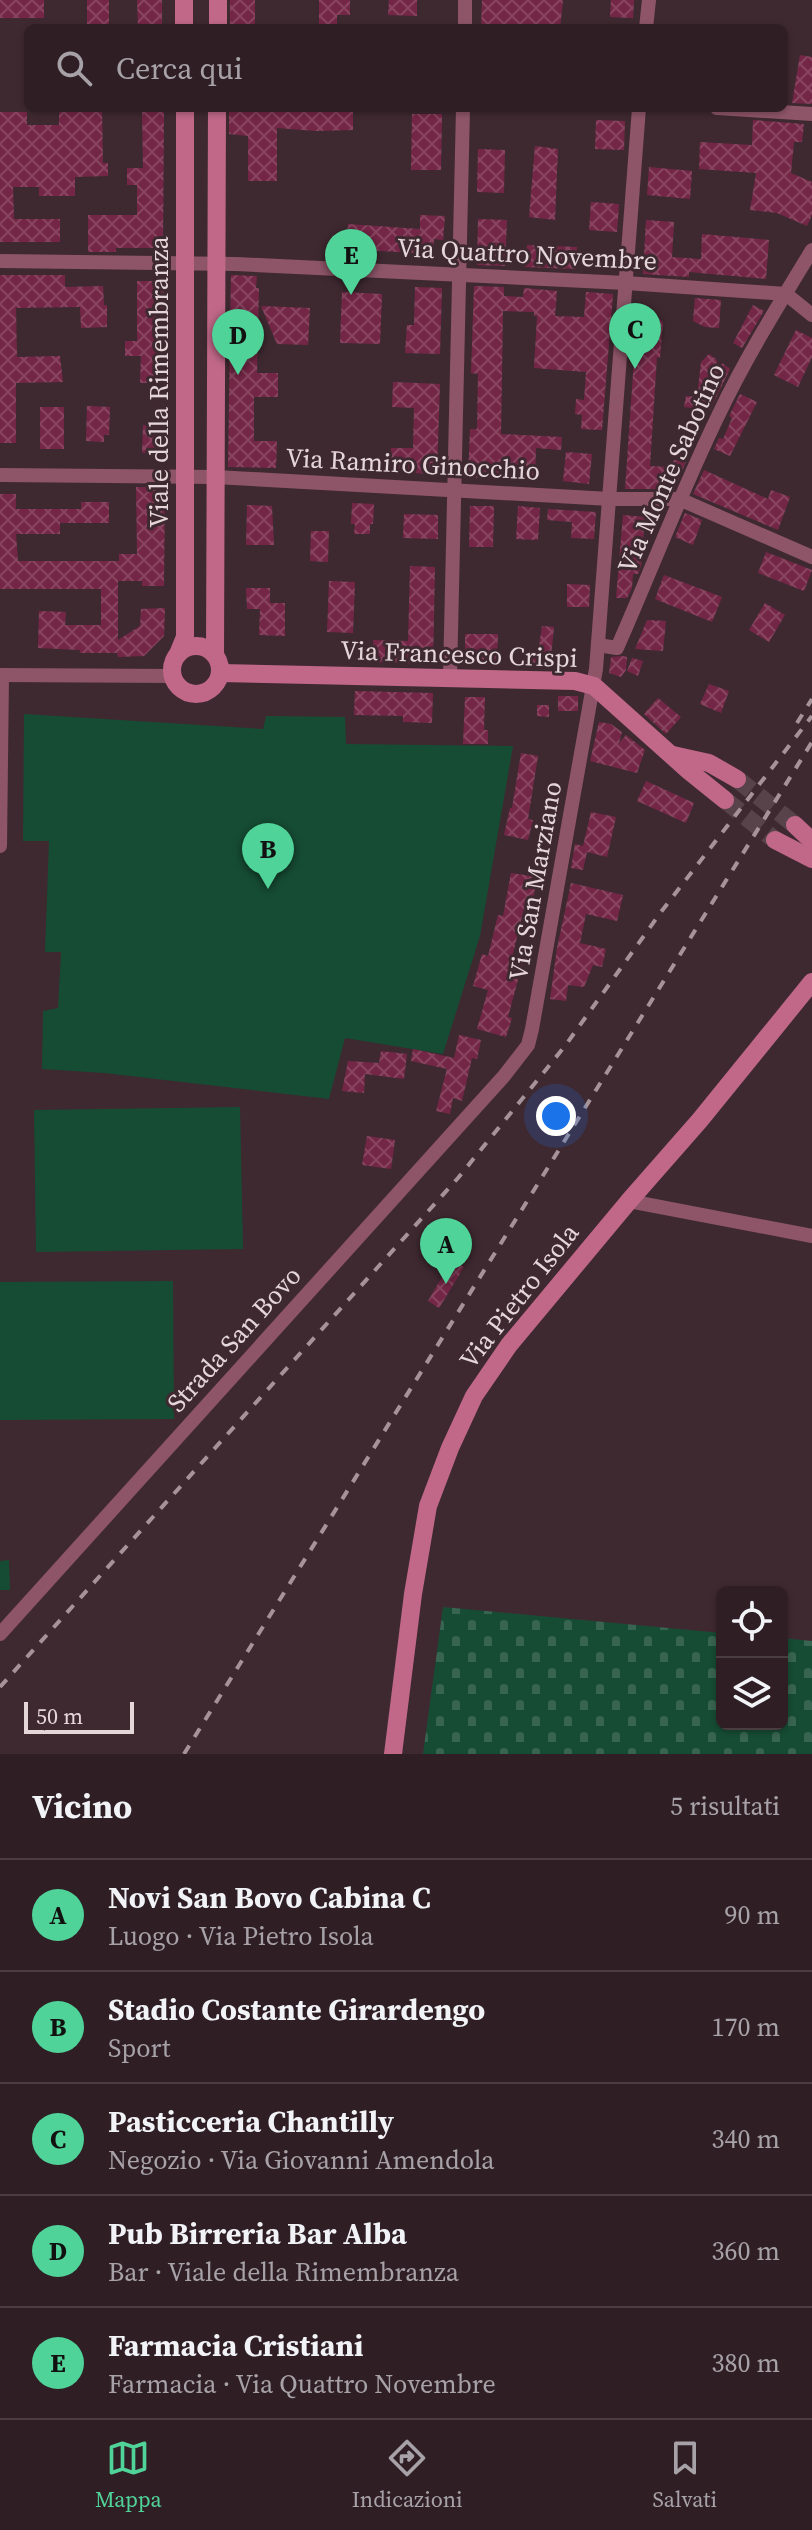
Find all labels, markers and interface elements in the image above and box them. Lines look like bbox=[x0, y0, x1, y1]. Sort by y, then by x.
search box bbox=[24, 24, 788, 112]
icon: search bbox=[52, 46, 96, 90]
text: Cerca qui bbox=[116, 48, 243, 89]
pin: E bbox=[325, 229, 377, 295]
street label: Via Quattro Novembre bbox=[396, 229, 658, 279]
street label: Viale della Rimembranza bbox=[141, 235, 177, 528]
pin: C bbox=[609, 303, 661, 369]
pin: D bbox=[212, 309, 264, 375]
street label: Via Monte Sabotino bbox=[609, 357, 733, 579]
street label: Via Ramiro Ginocchio bbox=[285, 439, 541, 489]
street label: Via Francesco Crispi bbox=[340, 632, 578, 676]
street label: Via San Marziano bbox=[500, 779, 570, 983]
pin: B bbox=[242, 823, 294, 889]
your location bbox=[536, 1096, 576, 1136]
street label: Via Pietro Isola bbox=[451, 1215, 588, 1376]
pin: A bbox=[420, 1218, 472, 1284]
street label: Strada San Bovo bbox=[159, 1258, 309, 1420]
map controls bbox=[716, 1586, 788, 1730]
button: locate bbox=[716, 1586, 788, 1658]
button: layers bbox=[716, 1658, 788, 1730]
scale bar bbox=[24, 1698, 134, 1734]
text: 50 m bbox=[36, 1701, 83, 1731]
text: Vicino bbox=[32, 1783, 132, 1829]
text: 5 risultati bbox=[670, 1788, 780, 1824]
text: Novi San Bovo Cabina C bbox=[108, 1877, 431, 1918]
text: A bbox=[49, 1897, 67, 1933]
text: 90 m bbox=[725, 1897, 780, 1933]
text: Luogo · Via Pietro Isola bbox=[108, 1918, 374, 1954]
text: Stadio Costante Girardengo bbox=[108, 1989, 485, 2030]
text: B bbox=[50, 2009, 66, 2045]
text: 170 m bbox=[712, 2009, 780, 2045]
text: Sport bbox=[108, 2030, 170, 2066]
text: Pasticceria Chantilly bbox=[108, 2101, 394, 2142]
text: C bbox=[50, 2121, 66, 2157]
text: 340 m bbox=[712, 2121, 780, 2157]
text: Negozio · Via Giovanni Amendola bbox=[108, 2142, 494, 2178]
text: Pub Birreria Bar Alba bbox=[108, 2213, 407, 2254]
text: D bbox=[49, 2233, 67, 2269]
text: 360 m bbox=[712, 2233, 780, 2269]
text: Bar · Viale della Rimembranza bbox=[108, 2254, 459, 2290]
text: Farmacia Cristiani bbox=[108, 2325, 364, 2366]
text: E bbox=[50, 2345, 66, 2381]
text: 380 m bbox=[712, 2345, 780, 2381]
text: Farmacia · Via Quattro Novembre bbox=[108, 2366, 496, 2402]
tab: Mappa bbox=[95, 2436, 162, 2514]
tab: Indicazioni bbox=[352, 2436, 463, 2514]
tab: Salvati bbox=[653, 2436, 717, 2514]

